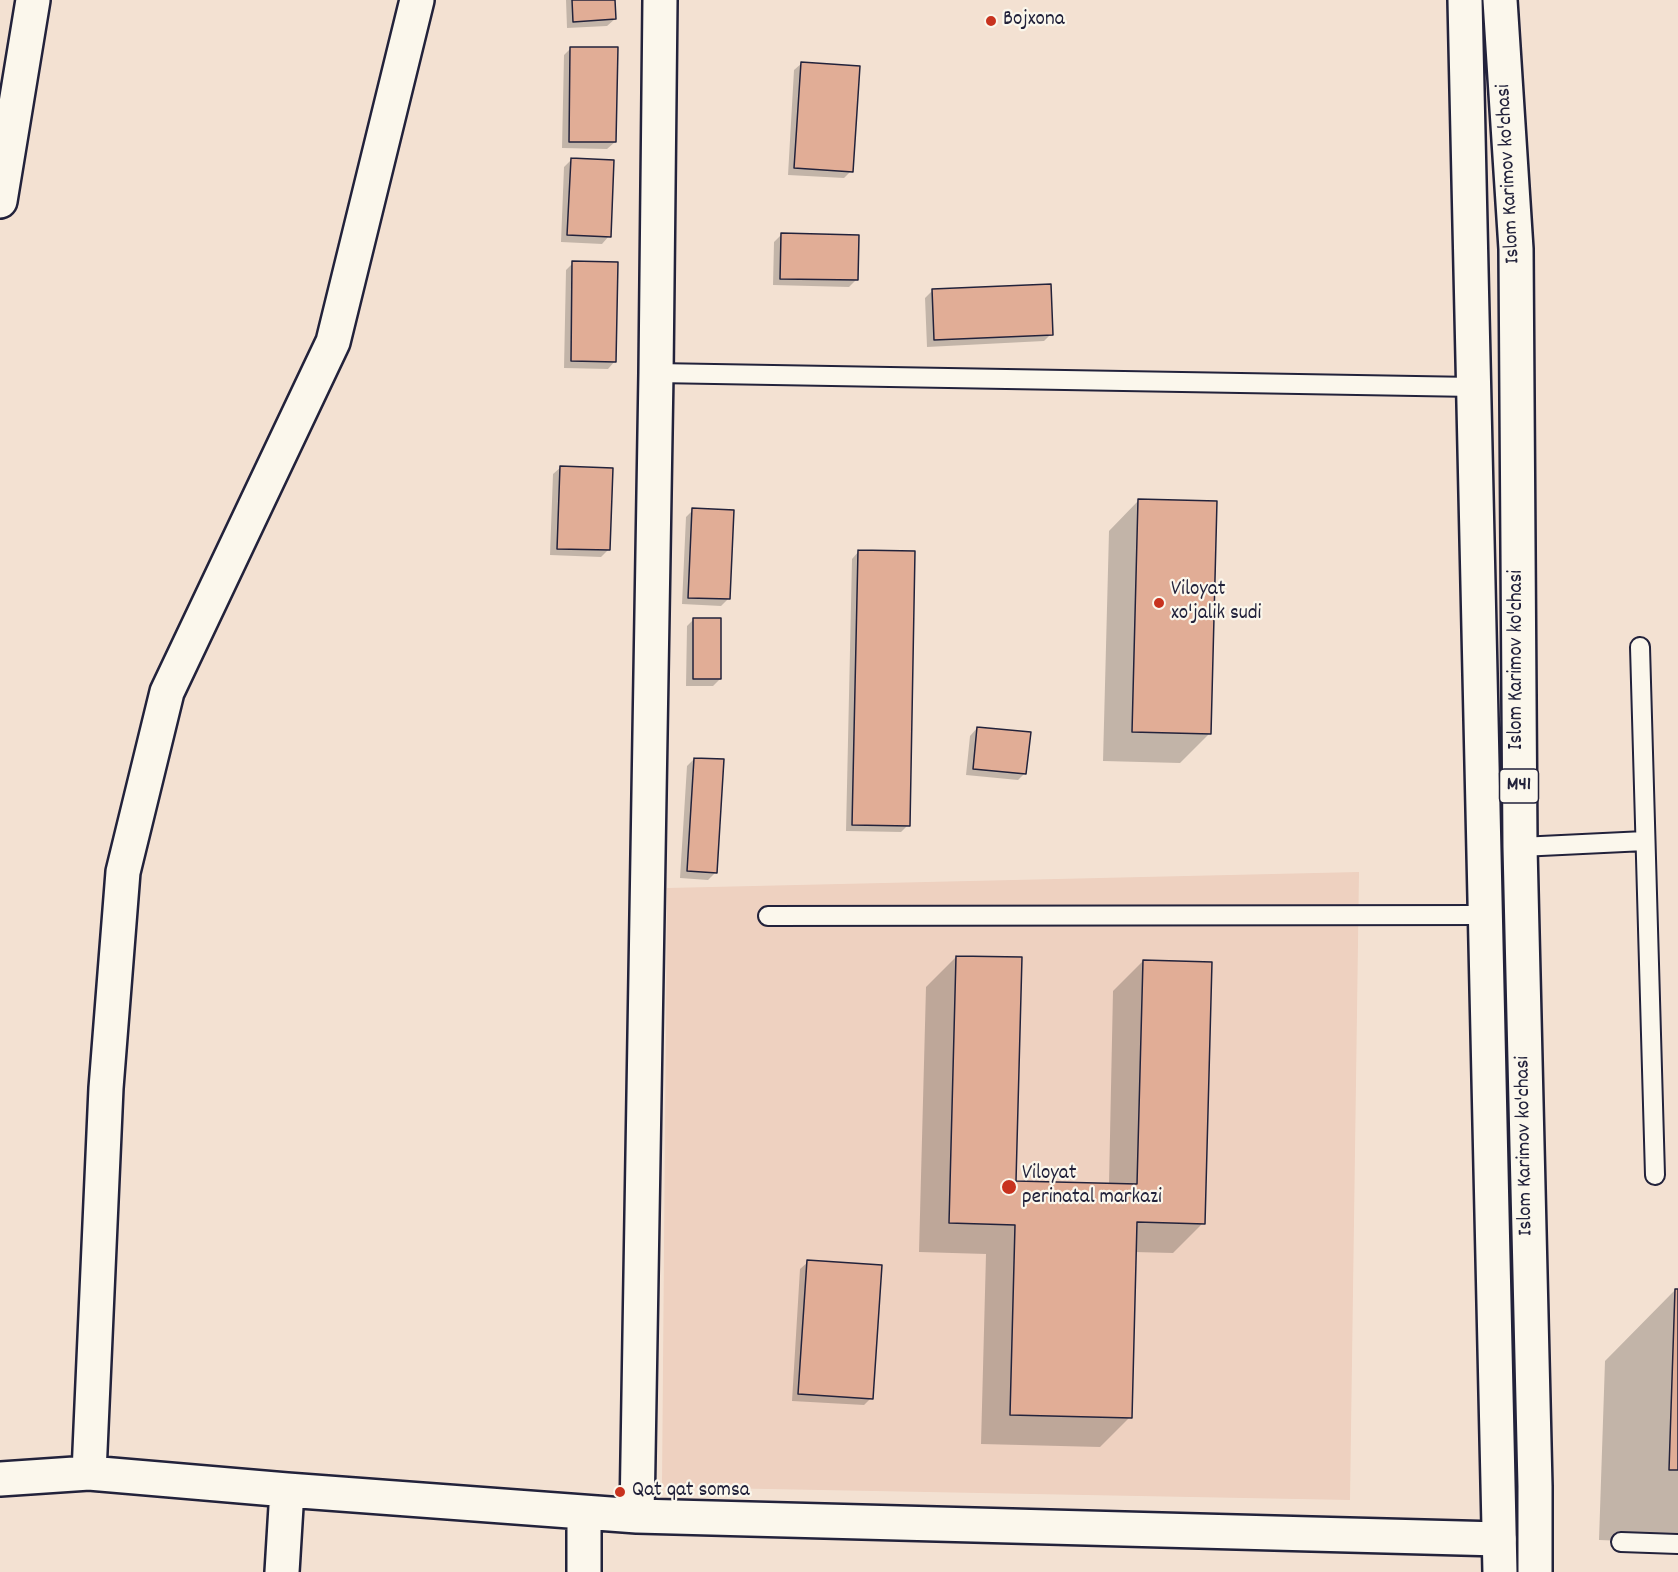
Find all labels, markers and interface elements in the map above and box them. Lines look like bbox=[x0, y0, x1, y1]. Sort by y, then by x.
place label: Bojxona bbox=[1003, 8, 1064, 34]
marker: Bojxona bbox=[984, 14, 998, 28]
street label: Islom Karimov ko'chasi bbox=[1493, 83, 1527, 265]
street label: Islom Karimov ko'chasi bbox=[1505, 570, 1531, 750]
place label: Viloyat xo'jalik sudi bbox=[1171, 578, 1261, 628]
marker: Viloyat xo'jalik sudi bbox=[1152, 596, 1166, 610]
road number: M41 bbox=[1500, 769, 1538, 803]
street label: Islom Karimov ko'chasi bbox=[1512, 1056, 1540, 1236]
place label: Viloyat perinatal markazi bbox=[1022, 1162, 1162, 1212]
marker: Viloyat perinatal markazi bbox=[1000, 1178, 1018, 1196]
place label: Qat qat somsa bbox=[632, 1479, 750, 1505]
marker: Qat qat somsa bbox=[613, 1485, 627, 1499]

